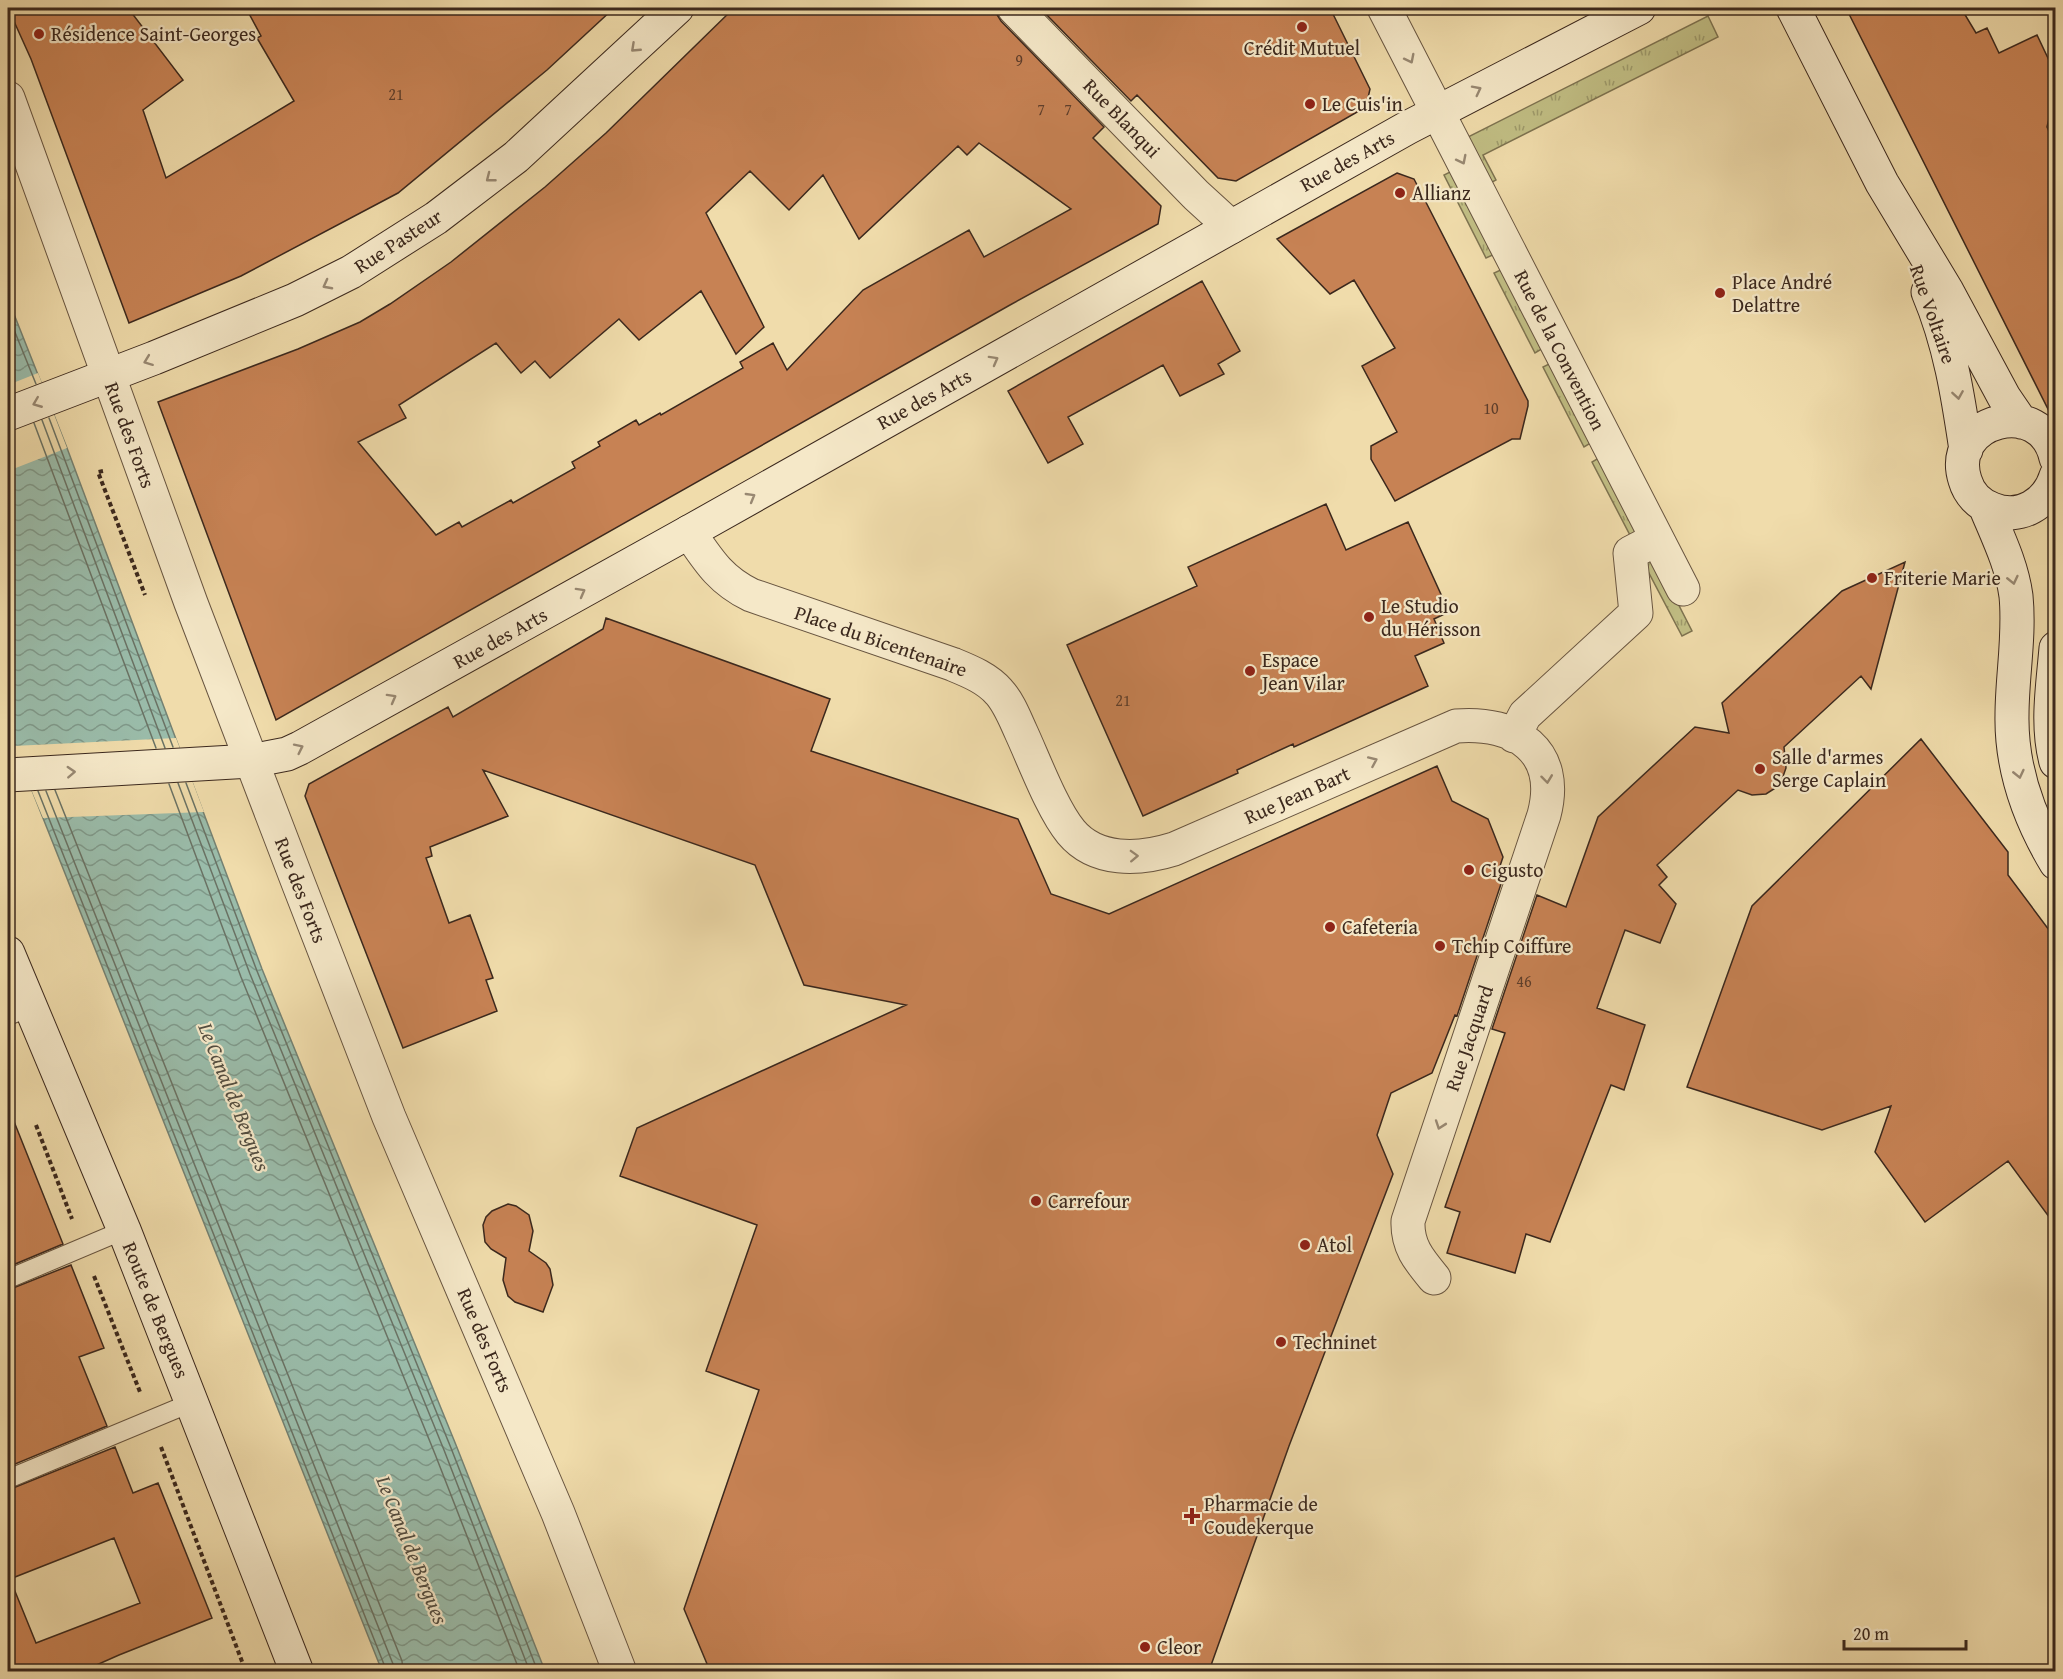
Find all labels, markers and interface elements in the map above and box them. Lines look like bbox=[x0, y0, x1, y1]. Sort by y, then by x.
place label: Résidence Saint-Georges bbox=[51, 19, 256, 48]
marker: Crédit Mutuel bbox=[1295, 20, 1309, 34]
marker: Résidence Saint-Georges bbox=[32, 27, 46, 41]
place label: Crédit Mutuel bbox=[1244, 33, 1361, 62]
one-way arrow bbox=[631, 40, 642, 51]
house number: 9 bbox=[1015, 48, 1023, 72]
one-way arrow bbox=[1403, 53, 1414, 64]
street label: Rue Blanqui bbox=[1077, 71, 1168, 164]
house number: 21 bbox=[388, 82, 404, 106]
one-way arrow bbox=[1471, 86, 1482, 98]
place label: Le Cuis'in bbox=[1322, 89, 1403, 118]
house number: 7 bbox=[1037, 97, 1045, 121]
house number: 7 bbox=[1064, 97, 1072, 121]
marker: Le Cuis'in bbox=[1303, 97, 1317, 111]
street label: Rue des Arts bbox=[1294, 123, 1399, 198]
one-way arrow bbox=[1455, 154, 1466, 165]
one-way arrow bbox=[486, 170, 497, 181]
place label: Allianz bbox=[1412, 178, 1471, 207]
marker: Allianz bbox=[1393, 186, 1407, 200]
street label: Rue Pasteur bbox=[348, 201, 447, 280]
street label: Rue Voltaire bbox=[1903, 260, 1964, 367]
street label: Rue de la Convention bbox=[1507, 265, 1613, 435]
place label: Place André Delattre bbox=[1732, 267, 1832, 319]
one-way arrow bbox=[323, 278, 333, 289]
marker: Place André Delattre bbox=[1713, 286, 1727, 300]
one-way arrow bbox=[143, 354, 154, 366]
one-way arrow bbox=[988, 356, 998, 367]
street label: Rue des Arts bbox=[871, 361, 976, 436]
street label: Rue des Forts bbox=[98, 378, 163, 492]
one-way arrow bbox=[1951, 391, 1963, 400]
one-way arrow bbox=[32, 396, 43, 408]
house number: 10 bbox=[1483, 396, 1499, 420]
one-way arrow bbox=[745, 493, 755, 504]
place label: Friterie Marie bbox=[1884, 563, 2001, 592]
marker: Friterie Marie bbox=[1865, 571, 1879, 585]
one-way arrow bbox=[2005, 575, 2018, 585]
one-way arrow bbox=[575, 588, 585, 600]
place label: Le Studio du Hérisson bbox=[1381, 591, 1481, 643]
street label: Place du Bicentenaire bbox=[791, 597, 971, 684]
street label: Rue des Arts bbox=[447, 600, 552, 675]
marker: Le Studio du Hérisson bbox=[1362, 610, 1376, 624]
place label: Espace Jean Vilar bbox=[1259, 645, 1345, 697]
marker: Espace Jean Vilar bbox=[1243, 664, 1257, 678]
house number: 21 bbox=[1115, 688, 1131, 712]
one-way arrow bbox=[386, 694, 397, 705]
place label: Salle d'armes Serge Caplain bbox=[1772, 742, 1886, 794]
one-way arrow bbox=[293, 744, 304, 756]
one-way arrow bbox=[1366, 757, 1377, 769]
street label: Rue Jean Bart bbox=[1239, 758, 1354, 831]
marker: Salle d'armes Serge Caplain bbox=[1753, 762, 1767, 776]
one-way arrow bbox=[66, 765, 75, 778]
one-way arrow bbox=[2012, 769, 2025, 779]
one-way arrow bbox=[1541, 775, 1553, 784]
street label: Rue des Forts bbox=[268, 833, 335, 947]
one-way arrow bbox=[1130, 850, 1139, 862]
place label: Cigusto bbox=[1481, 855, 1543, 884]
marker: Cigusto bbox=[1462, 863, 1476, 877]
place label: Cafeteria bbox=[1342, 912, 1418, 941]
marker: Cafeteria bbox=[1323, 920, 1337, 934]
place label: Tchip Coiffure bbox=[1452, 931, 1571, 960]
marker: Tchip Coiffure bbox=[1433, 939, 1447, 953]
house number: 46 bbox=[1516, 969, 1532, 993]
street label: Rue Jacquard bbox=[1437, 981, 1500, 1095]
water label: Le Canal de Bergues bbox=[190, 1017, 279, 1176]
one-way arrow bbox=[1434, 1119, 1447, 1130]
place label: Carrefour bbox=[1048, 1186, 1130, 1215]
marker: Carrefour bbox=[1029, 1194, 1043, 1208]
place label: Atol bbox=[1317, 1230, 1352, 1259]
street label: Route de Bergues bbox=[116, 1237, 197, 1382]
marker: Atol bbox=[1298, 1238, 1312, 1252]
street label: Rue des Forts bbox=[450, 1283, 521, 1397]
place label: Techninet bbox=[1293, 1327, 1377, 1356]
marker: Techninet bbox=[1274, 1335, 1288, 1349]
water label: Le Canal de Bergues bbox=[368, 1470, 457, 1629]
place label: Pharmacie de Coudekerque bbox=[1204, 1489, 1318, 1541]
marker: Pharmacie de Coudekerque bbox=[1185, 1509, 1199, 1523]
scale bar bbox=[1844, 1613, 1966, 1651]
text: 20 m bbox=[1853, 1620, 1889, 1647]
place label: Cleor bbox=[1157, 1632, 1201, 1661]
marker: Cleor bbox=[1138, 1640, 1152, 1654]

